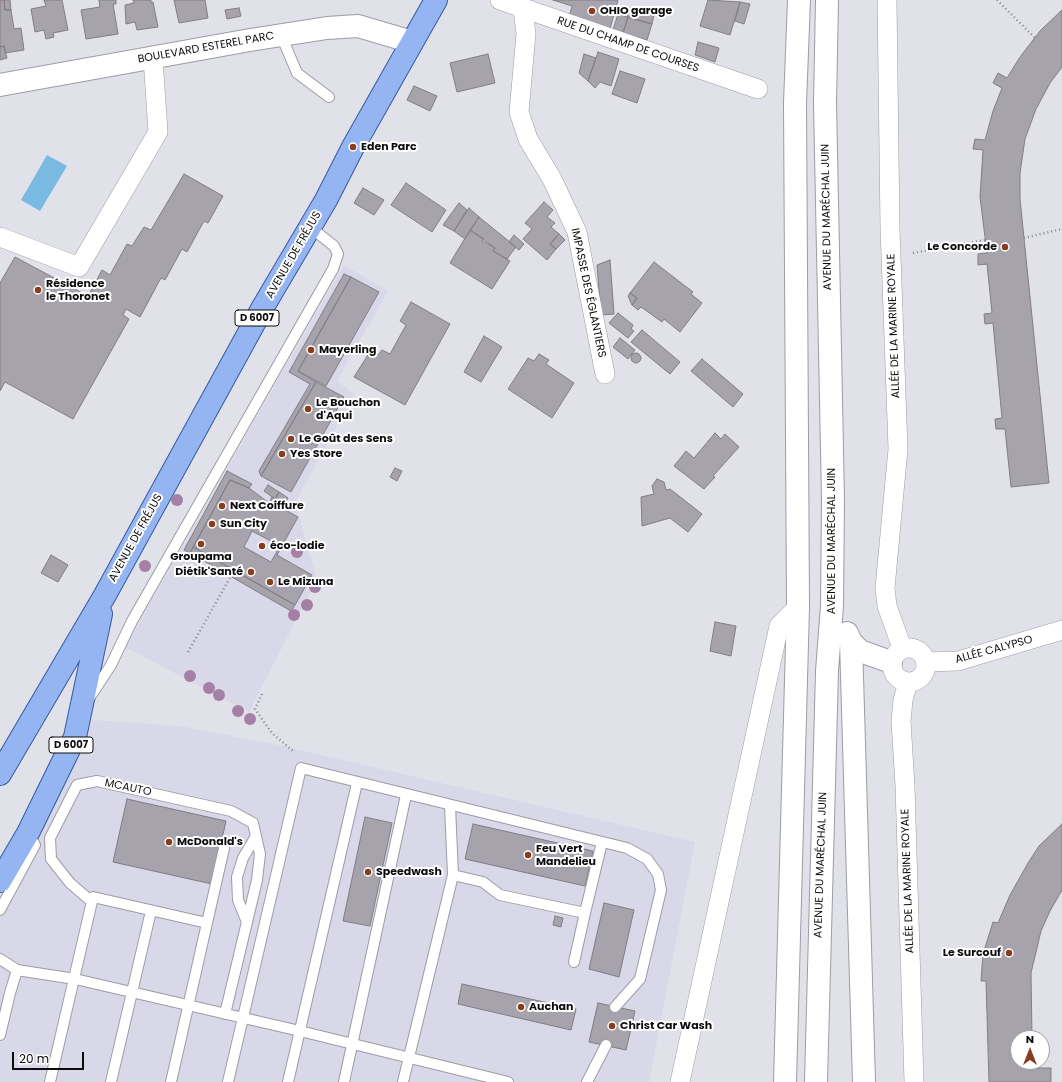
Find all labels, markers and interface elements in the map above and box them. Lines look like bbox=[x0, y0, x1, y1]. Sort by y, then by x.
place label: OHIO garage bbox=[600, 4, 672, 18]
marker: OHIO garage bbox=[587, 6, 597, 16]
street label: RUE DU CHAMP DE COURSES bbox=[555, 14, 701, 76]
street label: BOULEVARD ESTEREL PARC bbox=[137, 30, 275, 66]
place label: Eden Parc bbox=[361, 140, 417, 154]
marker: Eden Parc bbox=[348, 142, 358, 152]
street label: AVENUE DU MARÉCHAL JUIN bbox=[819, 144, 835, 290]
street label: AVENUE DE FRÉJUS bbox=[264, 209, 324, 301]
street label: IMPASSE DES ÉGLANTIERS bbox=[568, 227, 608, 359]
place label: Le Concorde bbox=[927, 240, 997, 254]
marker: Le Concorde bbox=[1000, 242, 1010, 252]
street label: ALLÉE DE LA MARINE ROYALE bbox=[885, 253, 903, 399]
place label: Résidence le Thoronet bbox=[46, 277, 110, 303]
marker: Résidence le Thoronet bbox=[33, 285, 43, 295]
road number: D 6007 bbox=[235, 310, 279, 326]
place label: Mayerling bbox=[319, 343, 376, 357]
marker: Mayerling bbox=[306, 345, 316, 355]
place label: Le Bouchon d'Aqui bbox=[316, 396, 381, 422]
marker: Le Bouchon d'Aqui bbox=[303, 404, 313, 414]
place label: Le Goût des Sens bbox=[299, 432, 393, 446]
marker: Le Goût des Sens bbox=[286, 434, 296, 444]
place label: Yes Store bbox=[290, 447, 342, 461]
marker: Yes Store bbox=[277, 449, 287, 459]
street label: AVENUE DU MARÉCHAL JUIN bbox=[825, 468, 839, 614]
street label: AVENUE DE FRÉJUS bbox=[106, 492, 166, 584]
place label: Next Coiffure bbox=[230, 499, 304, 513]
marker: Next Coiffure bbox=[217, 501, 227, 511]
place label: Sun City bbox=[220, 517, 267, 531]
marker: Sun City bbox=[207, 519, 217, 529]
marker: Groupama bbox=[196, 539, 206, 549]
place label: éco-lodie bbox=[270, 539, 325, 553]
marker: éco-lodie bbox=[257, 541, 267, 551]
place label: Groupama bbox=[170, 550, 232, 564]
place label: Diétik'Santé bbox=[175, 565, 243, 579]
marker: Diétik'Santé bbox=[246, 567, 256, 577]
place label: Le Mizuna bbox=[278, 575, 333, 589]
marker: Le Mizuna bbox=[265, 577, 275, 587]
street label: ALLÉE CALYPSO bbox=[954, 633, 1034, 667]
road number: D 6007 bbox=[49, 737, 93, 753]
street label: MCAUTO bbox=[103, 777, 153, 799]
street label: AVENUE DU MARÉCHAL JUIN bbox=[812, 792, 830, 938]
street label: ALLÉE DE LA MARINE ROYALE bbox=[899, 808, 917, 954]
place label: McDonald's bbox=[177, 835, 243, 849]
marker: McDonald's bbox=[164, 837, 174, 847]
place label: Feu Vert Mandelieu bbox=[536, 842, 596, 868]
marker: Feu Vert Mandelieu bbox=[523, 850, 533, 860]
place label: Speedwash bbox=[376, 865, 442, 879]
marker: Speedwash bbox=[363, 867, 373, 877]
place label: Le Surcouf bbox=[943, 946, 1001, 960]
marker: Le Surcouf bbox=[1004, 948, 1014, 958]
place label: Auchan bbox=[529, 1000, 573, 1014]
marker: Auchan bbox=[516, 1002, 526, 1012]
place label: Christ Car Wash bbox=[620, 1019, 712, 1033]
marker: Christ Car Wash bbox=[607, 1021, 617, 1031]
north arrow bbox=[1010, 1030, 1050, 1070]
text: N bbox=[1026, 1031, 1034, 1047]
scale bar bbox=[14, 1044, 86, 1070]
text: 20 m bbox=[19, 1050, 49, 1067]

